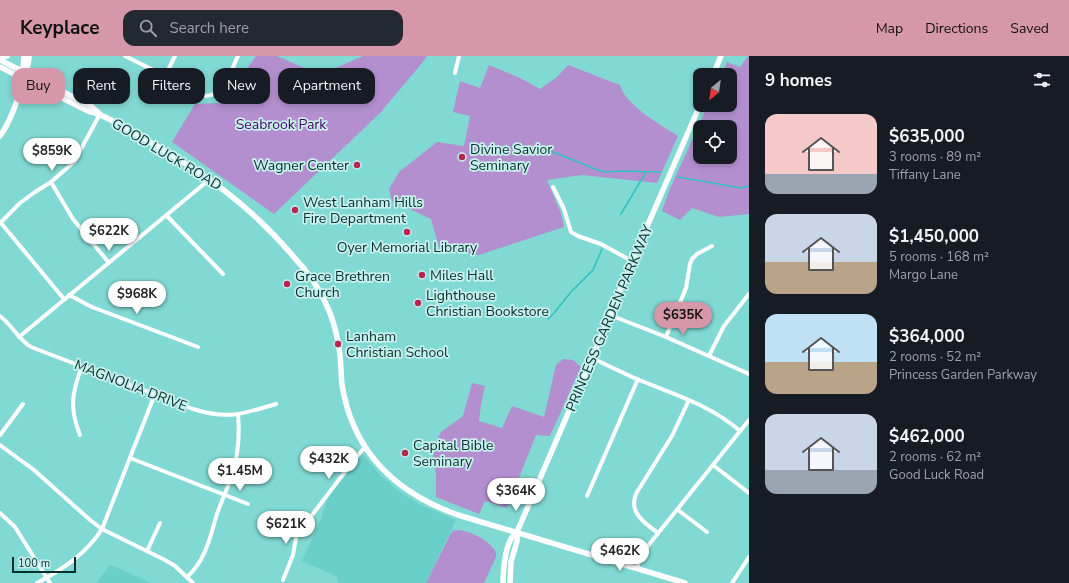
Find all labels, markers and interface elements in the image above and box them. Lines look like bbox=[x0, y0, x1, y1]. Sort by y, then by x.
search box bbox=[123, 10, 403, 46]
text: Keyplace bbox=[20, 15, 99, 41]
icon: search bbox=[137, 17, 159, 39]
text: Search here bbox=[169, 18, 249, 38]
text: Map bbox=[876, 19, 903, 38]
text: Directions bbox=[925, 19, 988, 38]
text: Saved bbox=[1010, 19, 1049, 38]
chip: Buy bbox=[12, 68, 65, 104]
chip: Rent bbox=[73, 68, 130, 104]
chip: Filters bbox=[138, 68, 205, 104]
chip: New bbox=[213, 68, 270, 104]
chip: Apartment bbox=[278, 68, 375, 104]
north arrow bbox=[693, 68, 737, 112]
map controls bbox=[693, 68, 737, 164]
text: 9 homes bbox=[765, 69, 832, 92]
icon: filters bbox=[1031, 69, 1053, 91]
street label: GOOD LUCK ROAD bbox=[108, 114, 225, 195]
park label: Seabrook Park bbox=[236, 115, 327, 134]
button: locate bbox=[693, 120, 737, 164]
text: $635,000 bbox=[889, 125, 965, 148]
icon: home bbox=[797, 130, 845, 178]
pin: $859K bbox=[24, 138, 80, 172]
place label: Divine Savior Seminary bbox=[470, 140, 552, 175]
text: $859K bbox=[32, 142, 72, 160]
text: 3 rooms · 89 m² bbox=[889, 148, 981, 166]
marker: Divine Savior Seminary bbox=[457, 152, 467, 162]
place label: Wagner Center bbox=[253, 156, 349, 175]
marker: Wagner Center bbox=[352, 160, 362, 170]
text: Tiffany Lane bbox=[889, 166, 961, 184]
place label: West Lanham Hills Fire Department bbox=[303, 193, 423, 228]
marker: West Lanham Hills Fire Department bbox=[290, 205, 300, 215]
pin: $622K bbox=[81, 218, 137, 252]
street label: PRINCESS GARDEN PARKWAY bbox=[561, 221, 658, 414]
text: $622K bbox=[89, 222, 129, 240]
text: $1,450,000 bbox=[889, 225, 979, 248]
marker: Oyer Memorial Library bbox=[402, 227, 412, 237]
icon: home bbox=[797, 230, 845, 278]
place label: Oyer Memorial Library bbox=[337, 238, 478, 257]
text: 5 rooms · 168 m² bbox=[889, 248, 989, 266]
place label: Miles Hall bbox=[430, 266, 494, 285]
text: Margo Lane bbox=[889, 266, 958, 284]
place label: Grace Brethren Church bbox=[295, 267, 390, 302]
marker: Miles Hall bbox=[417, 270, 427, 280]
marker: Grace Brethren Church bbox=[282, 279, 292, 289]
pin: $968K bbox=[109, 281, 165, 315]
text: $968K bbox=[117, 285, 157, 303]
place label: Lighthouse Christian Bookstore bbox=[426, 286, 549, 321]
marker: Lighthouse Christian Bookstore bbox=[413, 298, 423, 308]
pin: $635K bbox=[655, 302, 711, 336]
text: $635K bbox=[663, 306, 703, 324]
text: $364,000 bbox=[889, 325, 965, 348]
place label: Lanham Christian School bbox=[346, 327, 449, 362]
icon: home bbox=[797, 330, 845, 378]
marker: Lanham Christian School bbox=[333, 339, 343, 349]
text: 2 rooms · 52 m² bbox=[889, 348, 981, 366]
street label: MAGNOLIA DRIVE bbox=[72, 355, 190, 416]
text: Princess Garden Parkway bbox=[889, 366, 1037, 384]
text: $462,000 bbox=[889, 425, 965, 448]
icon: home bbox=[797, 430, 845, 478]
place label: Capital Bible Seminary bbox=[413, 436, 493, 471]
pin: $432K bbox=[301, 446, 357, 480]
marker: Capital Bible Seminary bbox=[400, 448, 410, 458]
text: 2 rooms · 62 m² bbox=[889, 448, 981, 466]
text: $432K bbox=[309, 450, 349, 468]
pin: $1.45M bbox=[207, 458, 273, 492]
text: $1.45M bbox=[217, 462, 263, 480]
text: Good Luck Road bbox=[889, 466, 984, 484]
pin: $364K bbox=[488, 478, 544, 512]
text: $364K bbox=[496, 482, 536, 500]
pin: $621K bbox=[258, 511, 314, 545]
text: $621K bbox=[266, 515, 306, 533]
pin: $462K bbox=[592, 538, 648, 572]
text: $462K bbox=[600, 542, 640, 560]
scale bar bbox=[12, 555, 76, 574]
text: 100 m bbox=[18, 556, 50, 571]

